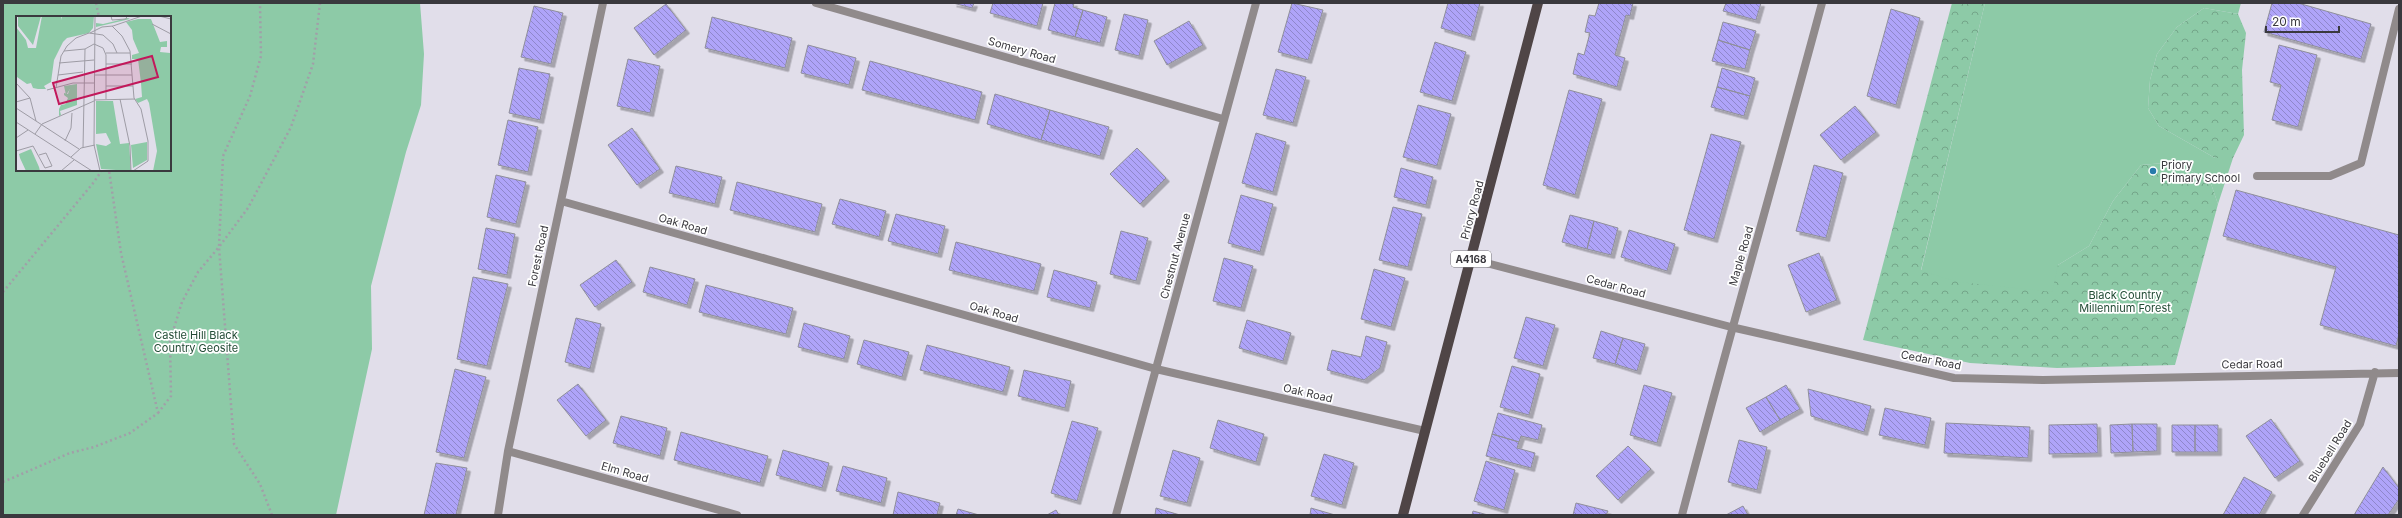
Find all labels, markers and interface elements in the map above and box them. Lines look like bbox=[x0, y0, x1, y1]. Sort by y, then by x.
scale bar bbox=[2266, 8, 2339, 34]
text: 20 m bbox=[2272, 14, 2301, 29]
inset map bbox=[16, 16, 171, 171]
street label: Somery Road bbox=[987, 34, 1057, 66]
place label: Priory Primary School bbox=[2161, 158, 2240, 185]
marker: Priory Primary School bbox=[2148, 166, 2158, 176]
street label: Priory Road bbox=[1457, 179, 1487, 241]
street label: Oak Road bbox=[657, 210, 709, 238]
street label: Chestnut Avenue bbox=[1157, 211, 1193, 301]
street label: Forest Road bbox=[525, 224, 551, 288]
street label: Maple Road bbox=[1726, 224, 1756, 288]
road number: A4168 bbox=[1451, 251, 1491, 267]
street label: Cedar Road bbox=[1585, 271, 1647, 301]
park label: Black Country Millennium Forest bbox=[2079, 288, 2171, 315]
street label: Oak Road bbox=[968, 298, 1020, 326]
park label: Castle Hill Black Country Geosite bbox=[154, 328, 238, 355]
street label: Cedar Road bbox=[1900, 347, 1962, 373]
street label: Cedar Road bbox=[2221, 356, 2283, 372]
street label: Oak Road bbox=[1282, 381, 1334, 405]
street label: Bluebell Road bbox=[2305, 417, 2355, 485]
street label: Elm Road bbox=[600, 459, 650, 485]

